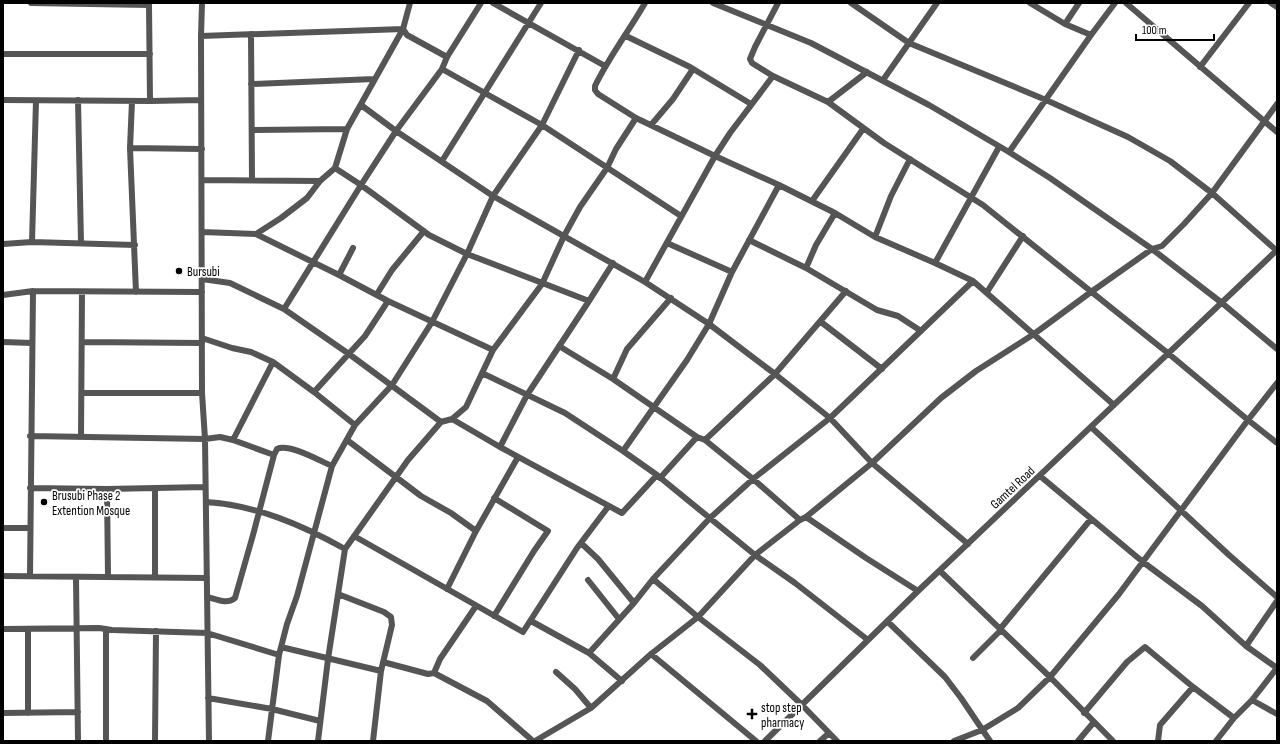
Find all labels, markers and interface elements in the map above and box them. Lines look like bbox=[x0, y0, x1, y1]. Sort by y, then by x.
scale bar bbox=[1136, 16, 1214, 42]
text: 100 m bbox=[1142, 23, 1167, 38]
place label: Bursubi bbox=[187, 264, 220, 280]
marker: Bursubi bbox=[174, 266, 184, 276]
street label: Gamtel Road bbox=[987, 463, 1038, 512]
place label: Brusubi Phase 2 Extention Mosque bbox=[52, 488, 130, 519]
marker: Brusubi Phase 2 Extention Mosque bbox=[39, 497, 49, 507]
place label: stop step pharmacy bbox=[761, 700, 804, 731]
marker: stop step pharmacy bbox=[746, 708, 758, 720]

